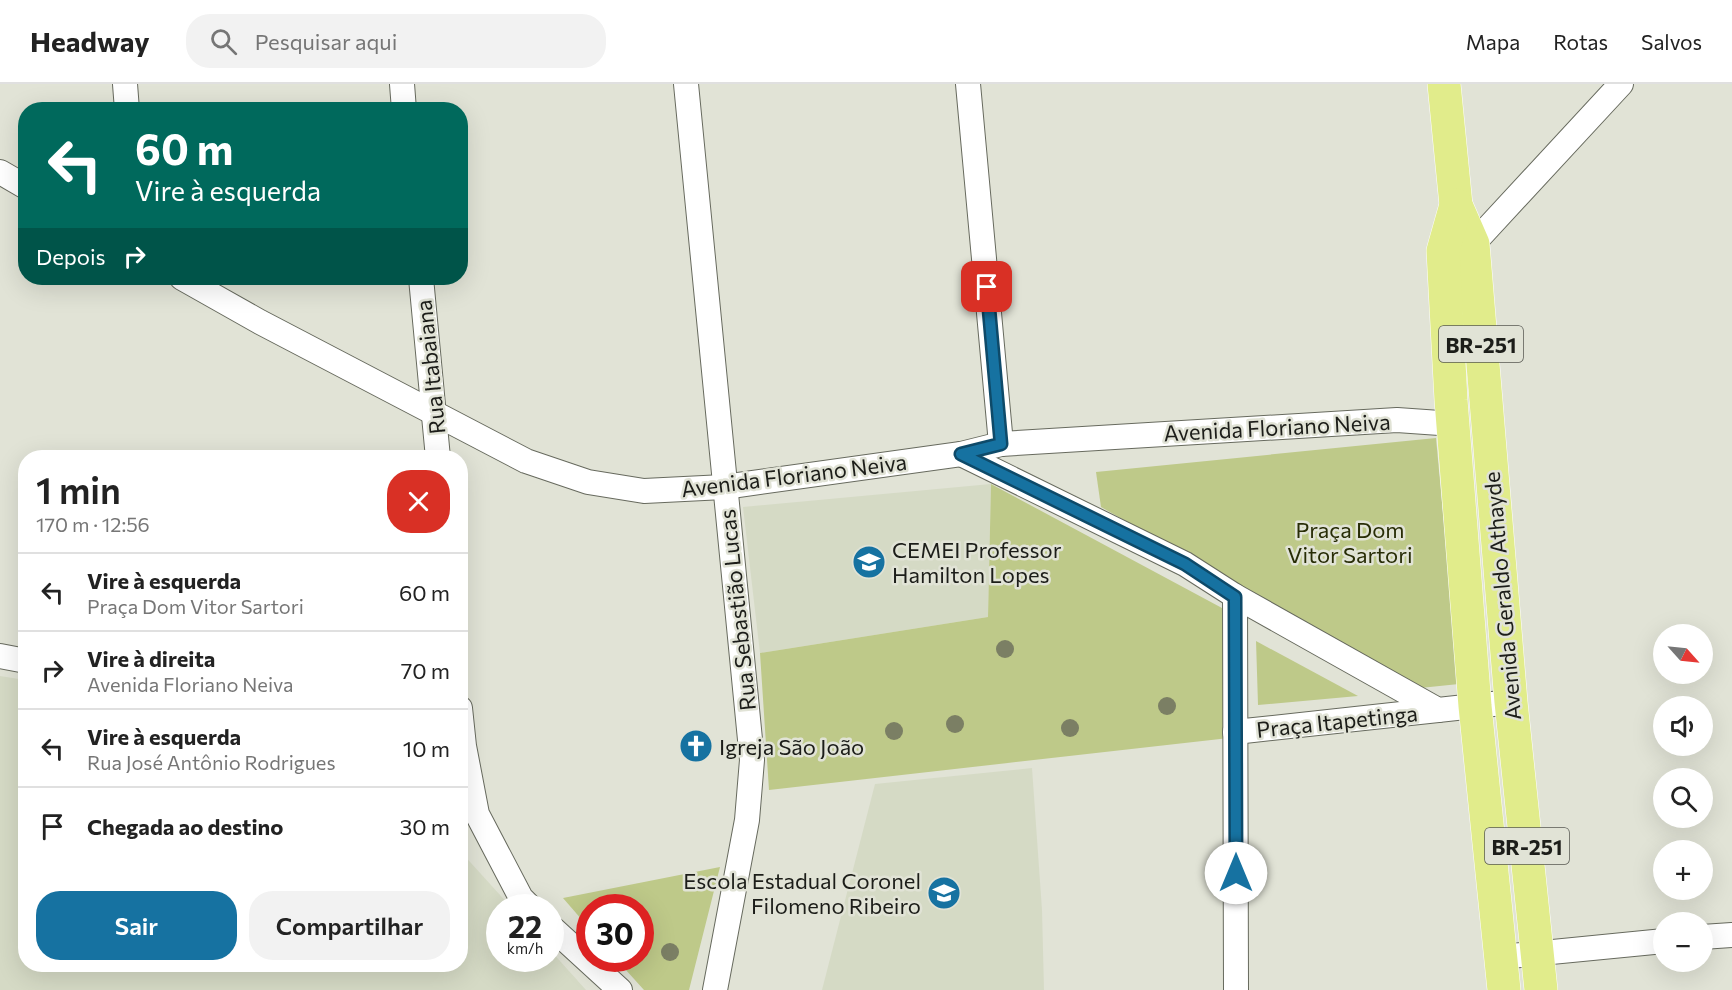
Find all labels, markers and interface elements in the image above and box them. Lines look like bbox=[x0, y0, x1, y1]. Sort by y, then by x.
search box bbox=[186, 14, 606, 68]
text: Headway bbox=[30, 24, 150, 58]
icon: search bbox=[207, 25, 240, 58]
text: Pesquisar aqui bbox=[255, 28, 397, 55]
text: Mapa bbox=[1466, 29, 1520, 54]
text: Rotas bbox=[1553, 29, 1608, 54]
text: Salvos bbox=[1641, 29, 1702, 54]
text: 60 m bbox=[135, 122, 234, 174]
icon: left bbox=[36, 126, 114, 204]
text: Vire à esquerda bbox=[135, 174, 321, 207]
icon: right bbox=[118, 240, 151, 273]
text: Depois bbox=[36, 243, 106, 270]
pin bbox=[961, 261, 1012, 312]
icon: arrive bbox=[970, 270, 1003, 303]
street label: Rua Itabaiana bbox=[410, 298, 450, 436]
road number: BR-251 bbox=[1439, 326, 1523, 362]
street label: Avenida Floriano Neiva bbox=[1163, 408, 1391, 446]
street label: Avenida Floriano Neiva bbox=[680, 448, 908, 502]
text: 1 min bbox=[36, 467, 121, 511]
button: close bbox=[387, 470, 450, 533]
street label: Avenida Geraldo Athayde bbox=[1478, 471, 1526, 721]
street label: Rua Sebastião Lucas bbox=[713, 508, 761, 712]
text: 170 m · 12:56 bbox=[36, 512, 150, 536]
park label: Praça Dom Vitor Sartori bbox=[1287, 516, 1413, 568]
place label: CEMEI Professor Hamilton Lopes bbox=[892, 536, 1062, 588]
school or university icon: CEMEI Professor Hamilton Lopes bbox=[851, 544, 887, 580]
text: Vire à esquerda bbox=[87, 567, 241, 594]
icon: left bbox=[36, 576, 69, 609]
text: 60 m bbox=[399, 579, 450, 606]
text: Praça Dom Vitor Sartori bbox=[87, 594, 304, 618]
north arrow bbox=[1653, 624, 1713, 684]
map controls bbox=[1653, 624, 1713, 972]
text: Vire à direita bbox=[87, 645, 215, 672]
icon: right bbox=[36, 654, 69, 687]
text: 70 m bbox=[401, 657, 450, 684]
text: Avenida Floriano Neiva bbox=[87, 672, 294, 696]
button: sound bbox=[1653, 696, 1713, 756]
street label: Praça Itapetinga bbox=[1255, 699, 1419, 743]
text: Vire à esquerda bbox=[87, 723, 241, 750]
church icon: Igreja São João bbox=[678, 728, 714, 764]
icon: left bbox=[36, 732, 69, 765]
place label: Igreja São João bbox=[719, 733, 864, 760]
text: 10 m bbox=[403, 735, 450, 762]
text: Rua José Antônio Rodrigues bbox=[87, 750, 335, 774]
button: search bbox=[1653, 768, 1713, 828]
icon: arrive bbox=[36, 810, 69, 843]
text: Chegada ao destino bbox=[87, 813, 283, 840]
text: 30 m bbox=[400, 813, 450, 840]
road number: BR-251 bbox=[1485, 828, 1569, 864]
button: + bbox=[1653, 840, 1713, 900]
position arrow bbox=[1204, 841, 1268, 905]
place label: Escola Estadual Coronel Filomeno Ribeiro bbox=[683, 867, 921, 919]
school or university icon: Escola Estadual Coronel Filomeno Ribeiro bbox=[926, 875, 962, 911]
button: Sair bbox=[36, 891, 237, 960]
button: Compartilhar bbox=[249, 891, 450, 960]
speed limit sign: 30 bbox=[576, 894, 654, 972]
text: 22 bbox=[508, 907, 542, 944]
button: − bbox=[1653, 912, 1713, 972]
text: km/h bbox=[507, 939, 543, 957]

